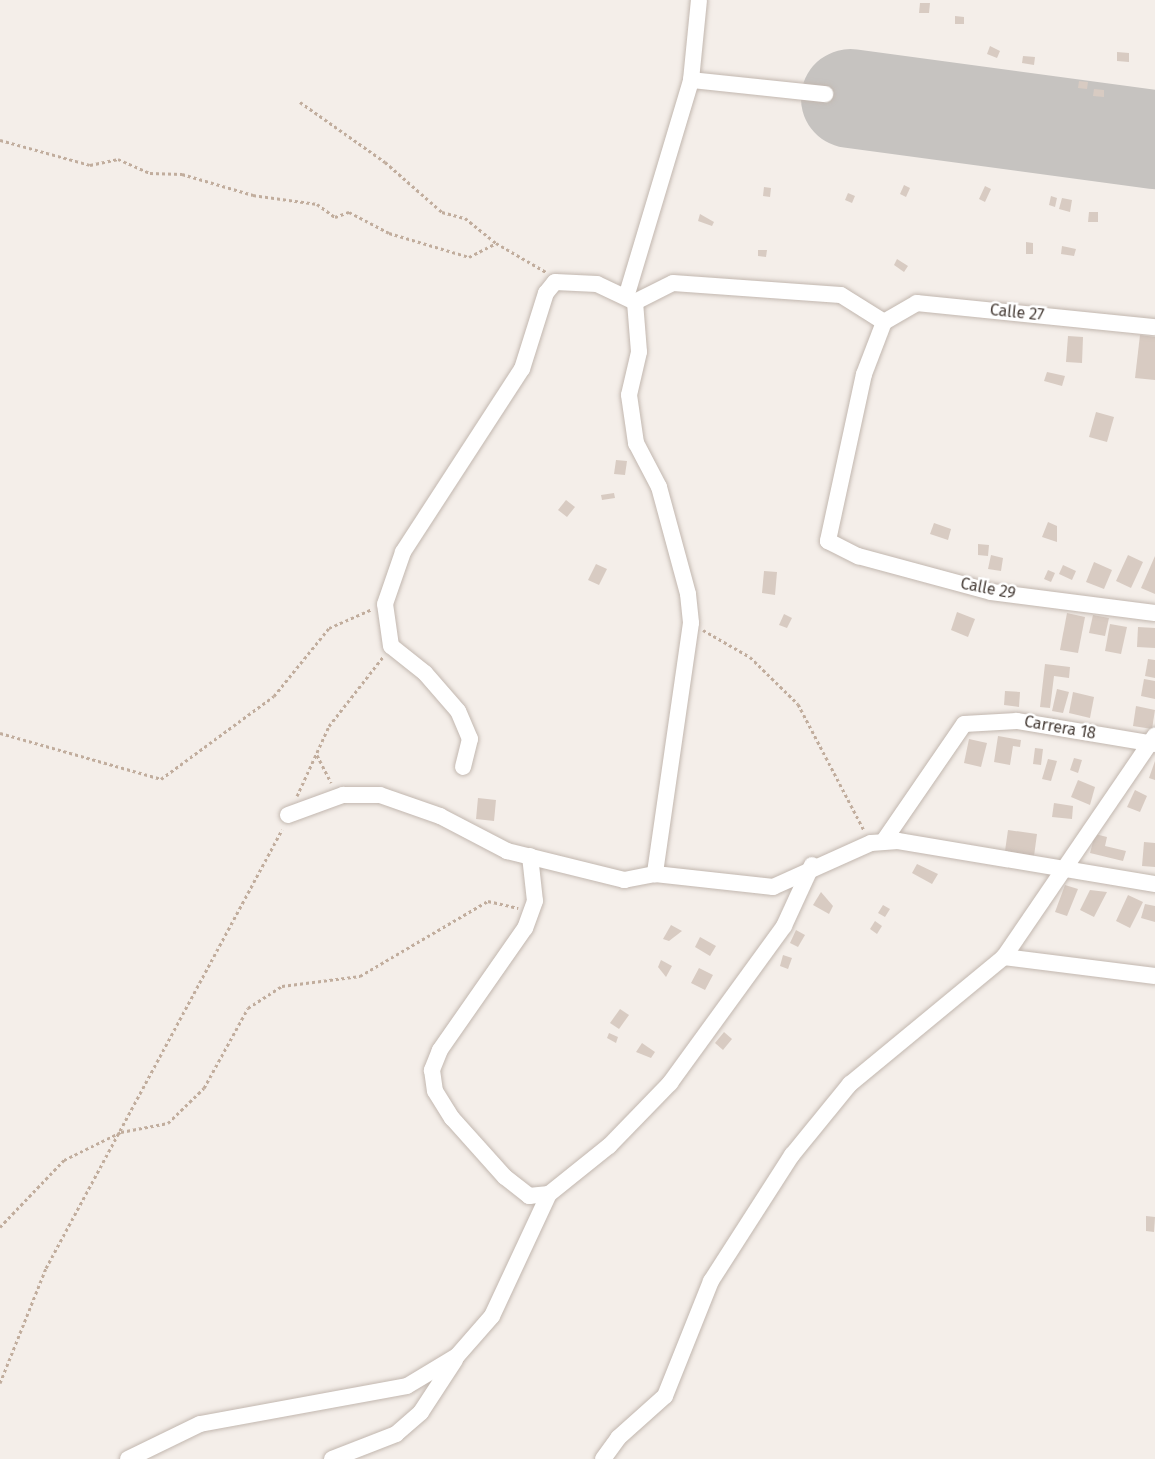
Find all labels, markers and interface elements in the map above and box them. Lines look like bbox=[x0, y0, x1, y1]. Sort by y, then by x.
street label: Calle 27 bbox=[989, 301, 1045, 325]
street label: Calle 29 bbox=[959, 574, 1017, 604]
street label: Carrera 18 bbox=[1023, 712, 1097, 744]

